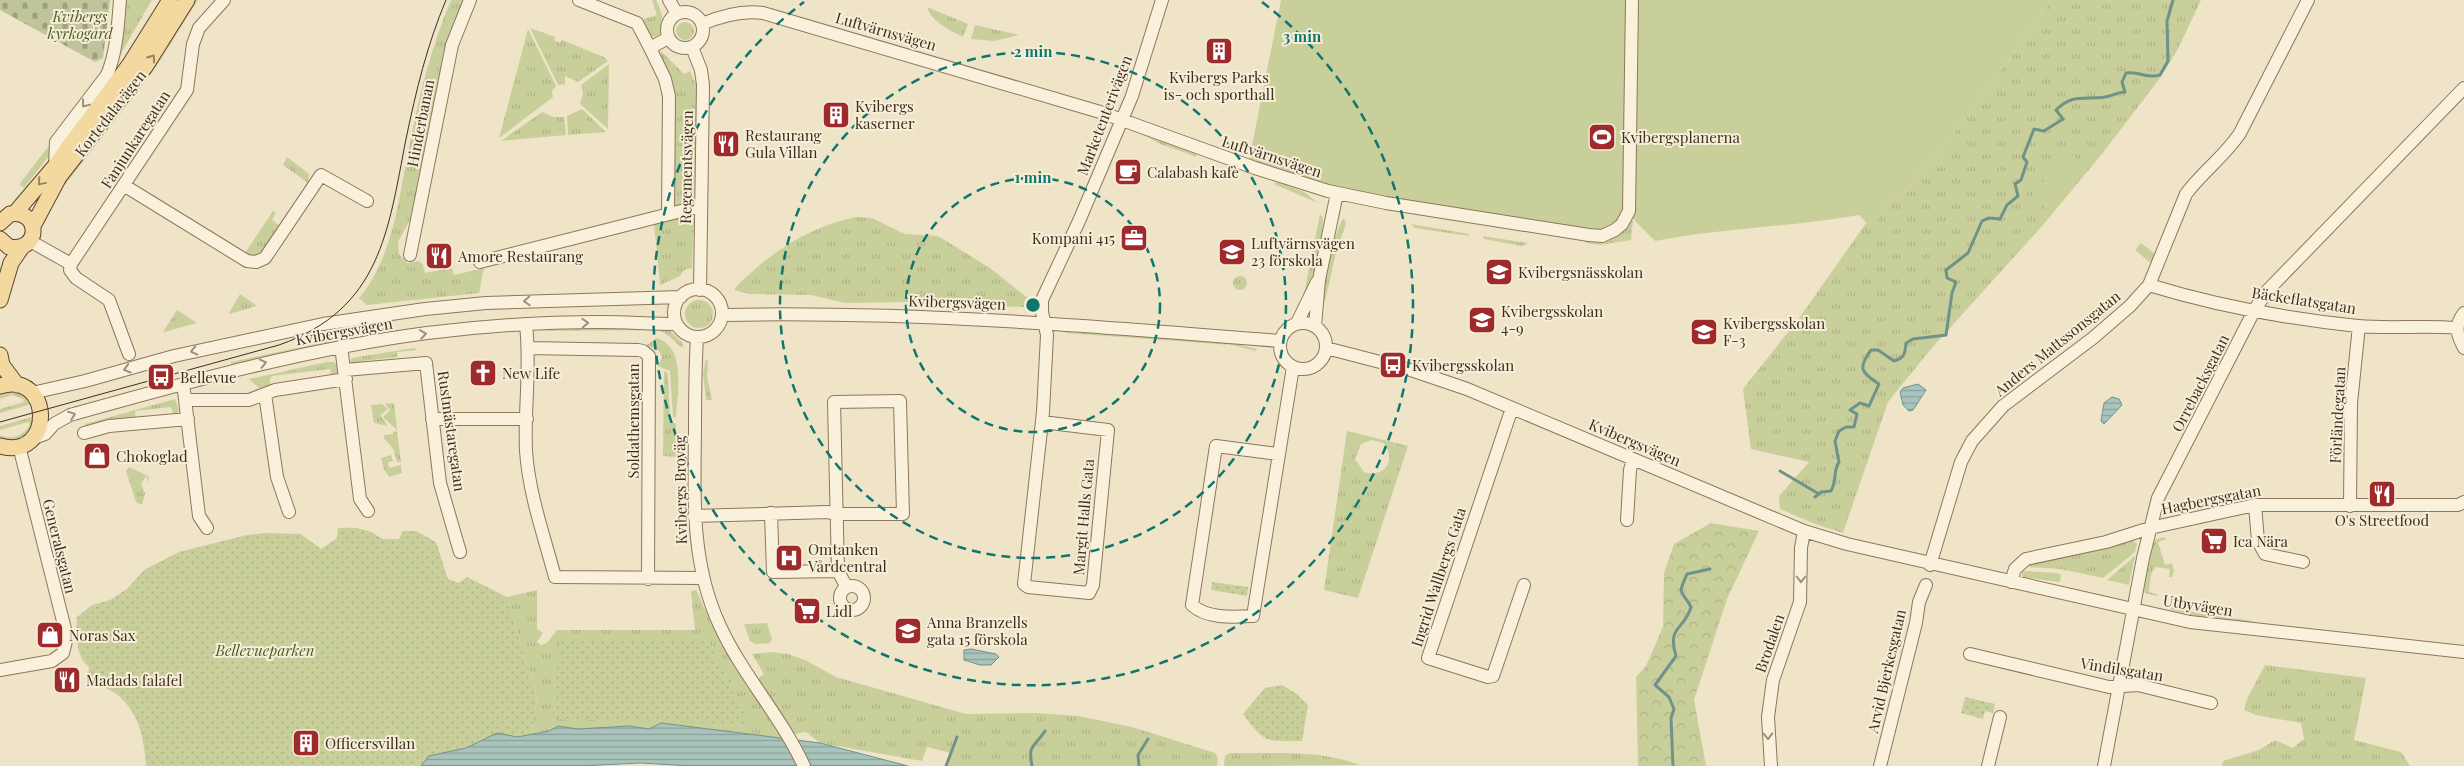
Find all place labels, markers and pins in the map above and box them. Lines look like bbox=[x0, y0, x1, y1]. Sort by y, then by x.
building icon: Kvibergs Parks is- och sporthall bbox=[1204, 36, 1234, 66]
place label: Kvibergs Parks is- och sporthall bbox=[1164, 67, 1274, 104]
place label: Kvibergs kaserner bbox=[855, 96, 915, 133]
building icon: Kvibergs kaserner bbox=[821, 100, 851, 130]
sports icon: Kvibergsplanerna bbox=[1587, 122, 1617, 152]
place label: Restaurang Gula Villan bbox=[745, 125, 821, 162]
place label: Kvibergsplanerna bbox=[1621, 127, 1740, 147]
restaurant icon: Restaurang Gula Villan bbox=[711, 129, 741, 159]
cafe icon: Calabash kafè bbox=[1113, 157, 1143, 187]
place label: Calabash kafè bbox=[1147, 162, 1239, 182]
office icon: Kompani 415 bbox=[1119, 223, 1149, 253]
place label: Kompani 415 bbox=[1032, 228, 1115, 248]
place label: Luftvärnsvägen 23 förskola bbox=[1251, 233, 1355, 270]
school or university icon: Luftvärnsvägen 23 förskola bbox=[1217, 237, 1247, 267]
restaurant icon: Amore Restaurang bbox=[424, 241, 454, 271]
place label: Amore Restaurang bbox=[457, 246, 583, 266]
school or university icon: Kvibergsnässkolan bbox=[1484, 257, 1514, 287]
place label: Kvibergsnässkolan bbox=[1518, 262, 1643, 282]
centre of rings bbox=[1024, 296, 1042, 314]
place label: Kvibergsskolan 4-9 bbox=[1501, 301, 1603, 338]
school or university icon: Kvibergsskolan 4-9 bbox=[1467, 305, 1497, 335]
place label: Kvibergsskolan F-3 bbox=[1723, 313, 1825, 350]
school or university icon: Kvibergsskolan F-3 bbox=[1689, 317, 1719, 347]
bus stop icon: Kvibergsskolan bbox=[1378, 350, 1408, 380]
place label: Kvibergsskolan bbox=[1412, 355, 1514, 375]
church icon: New Life bbox=[468, 358, 498, 388]
bus stop icon: Bellevue bbox=[146, 362, 176, 392]
place label: New Life bbox=[502, 363, 560, 383]
place label: Bellevue bbox=[180, 367, 237, 387]
shop icon: Chokoglad bbox=[82, 441, 112, 471]
place label: Chokoglad bbox=[116, 446, 188, 466]
restaurant icon: O's Streetfood bbox=[2367, 479, 2397, 509]
place label: O's Streetfood bbox=[2335, 510, 2430, 530]
supermarket icon: Ica Nära bbox=[2199, 526, 2229, 556]
place label: Ica Nära bbox=[2233, 531, 2289, 551]
place label: Omtanken Vårdcentral bbox=[807, 539, 887, 576]
hospital icon: Omtanken Vårdcentral bbox=[774, 543, 804, 573]
supermarket icon: Lidl bbox=[792, 596, 822, 626]
place label: Lidl bbox=[826, 601, 852, 621]
place label: Anna Branzells gata 15 förskola bbox=[926, 612, 1028, 649]
school or university icon: Anna Branzells gata 15 förskola bbox=[893, 616, 923, 646]
shop icon: Noras Sax bbox=[35, 620, 65, 650]
place label: Noras Sax bbox=[69, 625, 136, 645]
restaurant icon: Madads falafel bbox=[52, 665, 82, 695]
place label: Madads falafel bbox=[86, 670, 183, 690]
building icon: Officersvillan bbox=[291, 728, 321, 758]
place label: Officersvillan bbox=[325, 733, 415, 753]

